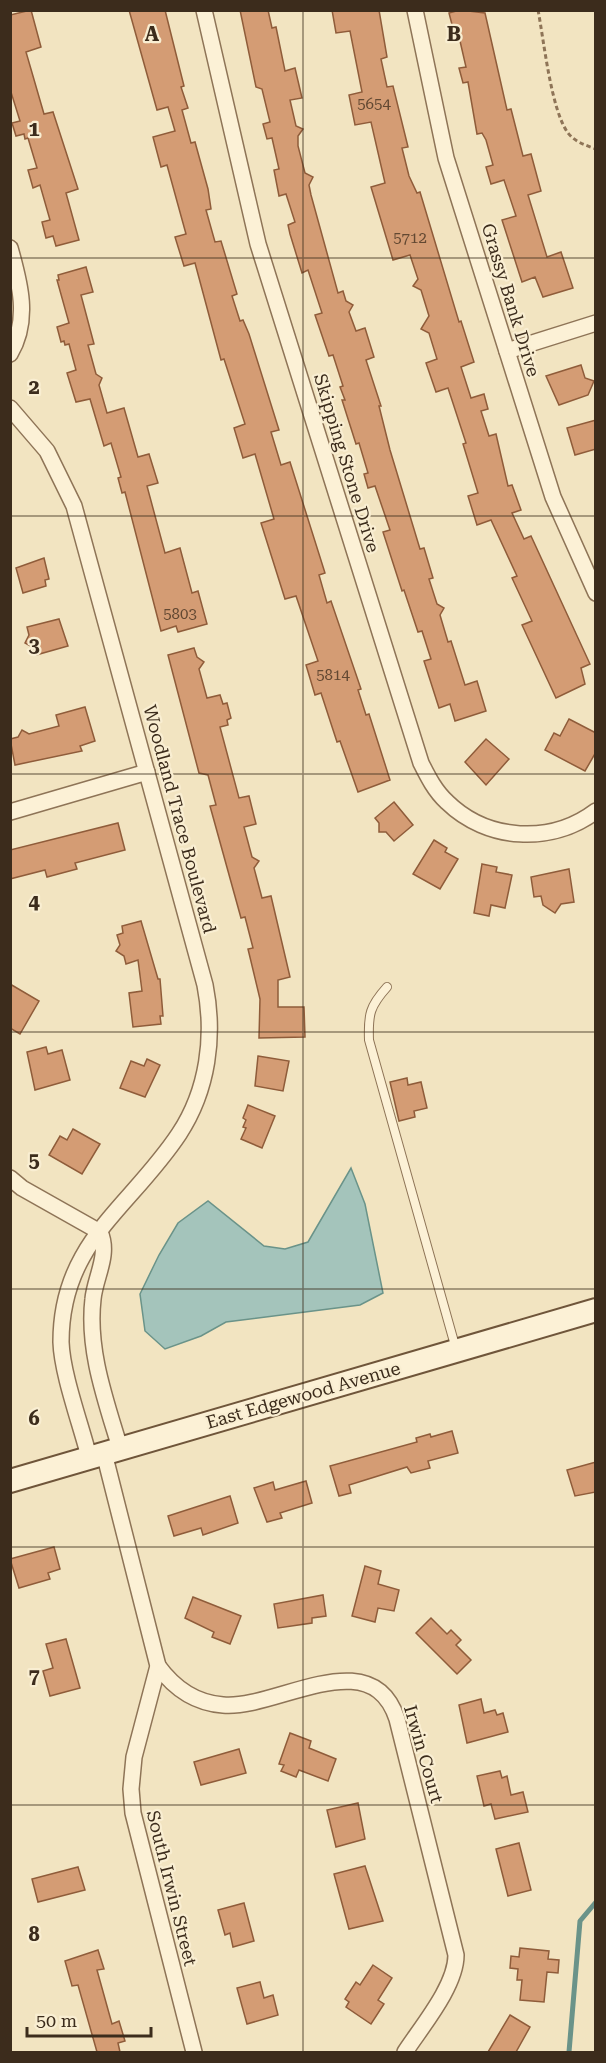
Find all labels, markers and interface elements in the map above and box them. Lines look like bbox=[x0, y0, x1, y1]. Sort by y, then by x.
text: A bbox=[145, 22, 160, 46]
text: B bbox=[447, 22, 461, 46]
house number: 5654 bbox=[357, 95, 391, 113]
text: 1 bbox=[28, 117, 40, 141]
street label: Grassy Bank Drive bbox=[478, 221, 544, 379]
house number: 5712 bbox=[393, 229, 427, 247]
street label: Skipping Stone Drive bbox=[310, 371, 384, 555]
text: 2 bbox=[28, 375, 40, 399]
house number: 5803 bbox=[163, 605, 197, 623]
text: 3 bbox=[28, 633, 40, 657]
house number: 5814 bbox=[316, 666, 350, 684]
street label: Woodland Trace Boulevard bbox=[139, 702, 221, 936]
text: 4 bbox=[28, 890, 40, 914]
text: 5 bbox=[28, 1148, 40, 1172]
street label: East Edgewood Avenue bbox=[203, 1357, 403, 1433]
text: 6 bbox=[28, 1406, 40, 1430]
text: 7 bbox=[28, 1664, 40, 1688]
street label: Irwin Court bbox=[400, 1703, 448, 1806]
street label: South Irwin Street bbox=[143, 1808, 202, 1968]
text: 8 bbox=[28, 1922, 40, 1946]
scale bar bbox=[27, 2000, 152, 2038]
text: 50 m bbox=[36, 2010, 77, 2031]

